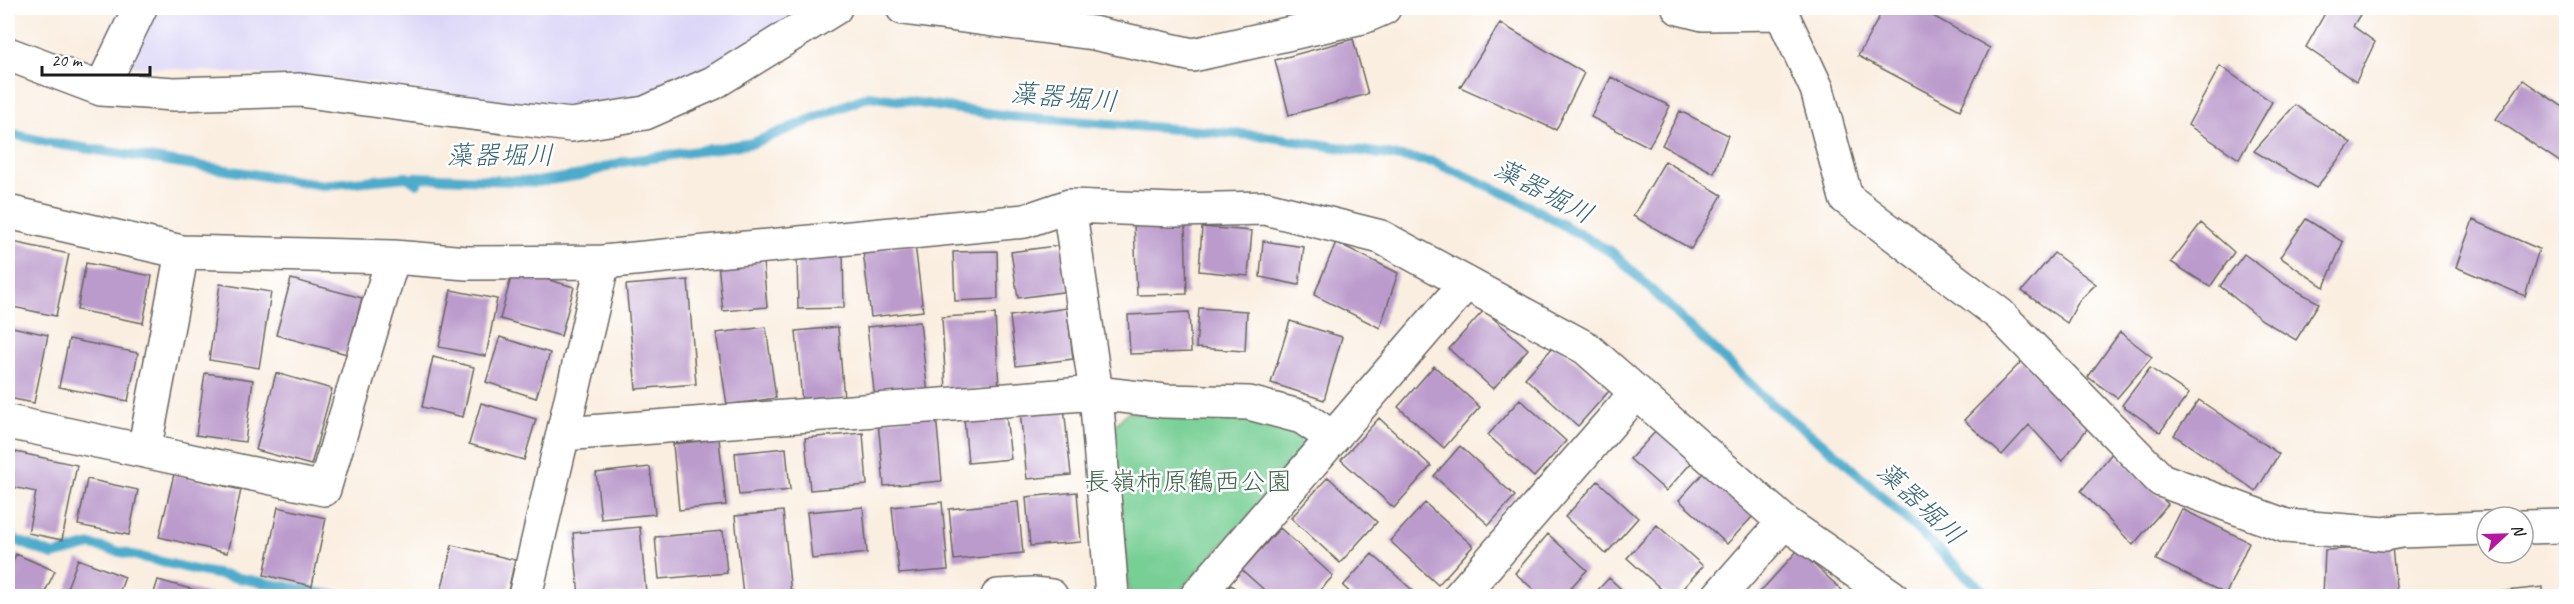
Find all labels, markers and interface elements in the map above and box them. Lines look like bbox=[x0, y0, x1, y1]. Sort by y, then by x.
scale bar bbox=[42, 39, 150, 77]
text: 20 m bbox=[51, 49, 84, 71]
water label: 藻器堀川 bbox=[1009, 75, 1119, 119]
water label: 藻器堀川 bbox=[446, 138, 554, 172]
water label: 藻器堀川 bbox=[1488, 151, 1600, 231]
water label: 藻器堀川 bbox=[1870, 454, 1972, 552]
park label: 長嶺柿原鶴西公園 bbox=[1084, 465, 1292, 498]
north arrow bbox=[2475, 505, 2535, 565]
text: N bbox=[2507, 521, 2530, 541]

